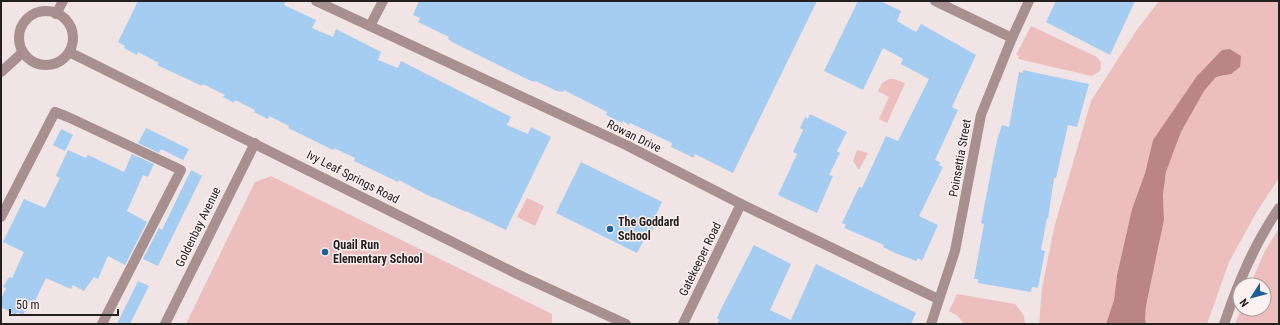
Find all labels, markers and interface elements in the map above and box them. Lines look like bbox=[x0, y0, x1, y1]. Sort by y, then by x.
street label: Rowan Drive bbox=[605, 117, 664, 155]
street label: Poinsettia Street bbox=[946, 118, 974, 198]
street label: Ivy Leaf Springs Road bbox=[304, 148, 402, 206]
street label: Goldenbay Avenue bbox=[173, 184, 224, 269]
place label: The Goddard School bbox=[618, 215, 679, 243]
street label: Gatekeeper Road bbox=[676, 220, 724, 298]
marker: The Goddard School bbox=[605, 224, 615, 234]
place label: Quail Run Elementary School bbox=[333, 238, 423, 266]
marker: Quail Run Elementary School bbox=[320, 247, 330, 257]
north arrow bbox=[1232, 277, 1272, 317]
scale bar bbox=[10, 291, 118, 317]
text: N bbox=[1237, 296, 1252, 309]
text: 50 m bbox=[16, 298, 40, 312]

